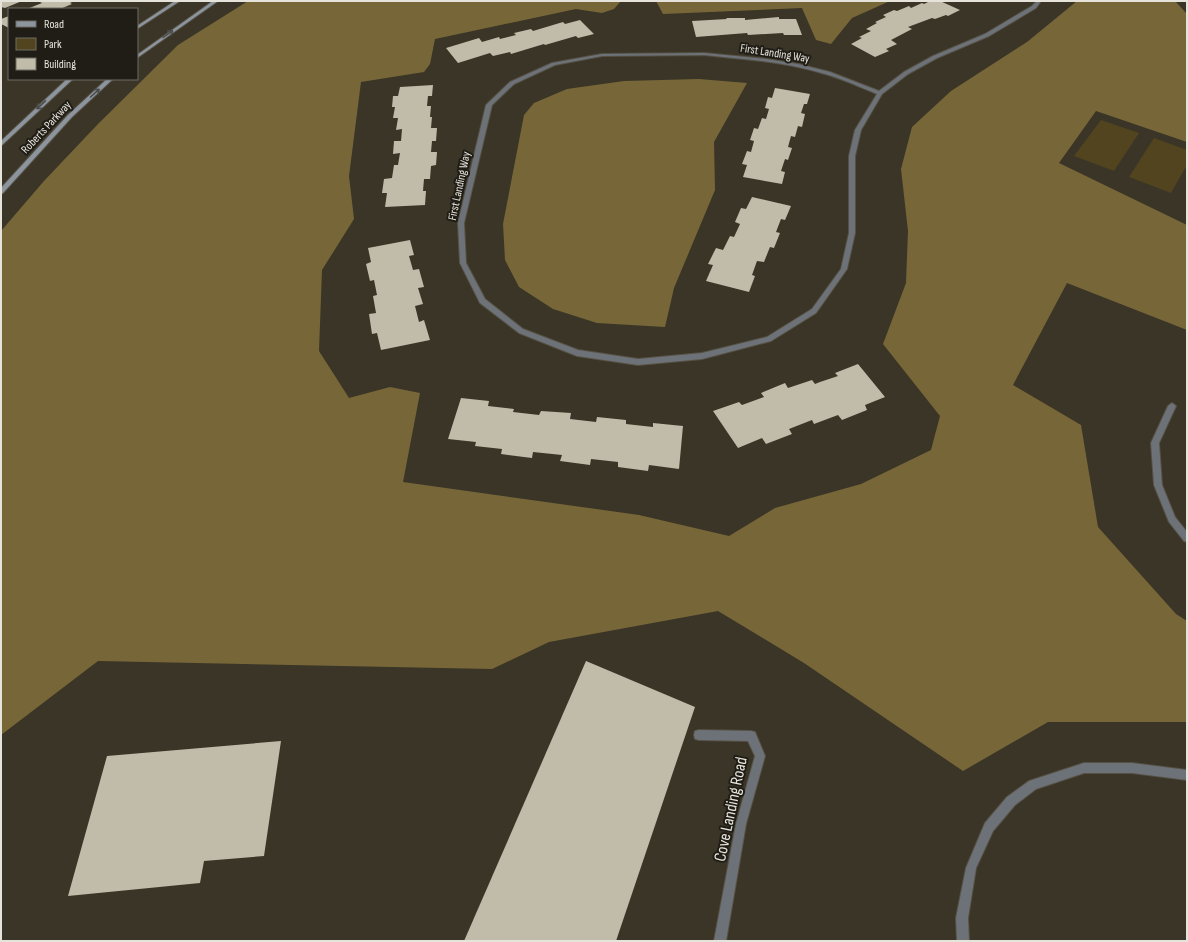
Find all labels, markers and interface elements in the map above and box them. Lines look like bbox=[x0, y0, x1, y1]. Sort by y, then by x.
legend bbox=[8, 8, 138, 80]
text: Road bbox=[44, 17, 64, 32]
one-way arrow bbox=[162, 30, 173, 38]
text: Park bbox=[44, 37, 62, 52]
street label: First Landing Way bbox=[739, 41, 811, 66]
text: Building bbox=[44, 57, 76, 72]
one-way arrow bbox=[90, 88, 100, 98]
street label: Roberts Parkway bbox=[18, 97, 75, 157]
one-way arrow bbox=[36, 100, 46, 110]
street label: First Landing Way bbox=[445, 150, 474, 222]
street label: Cove Landing Road bbox=[710, 755, 752, 863]

